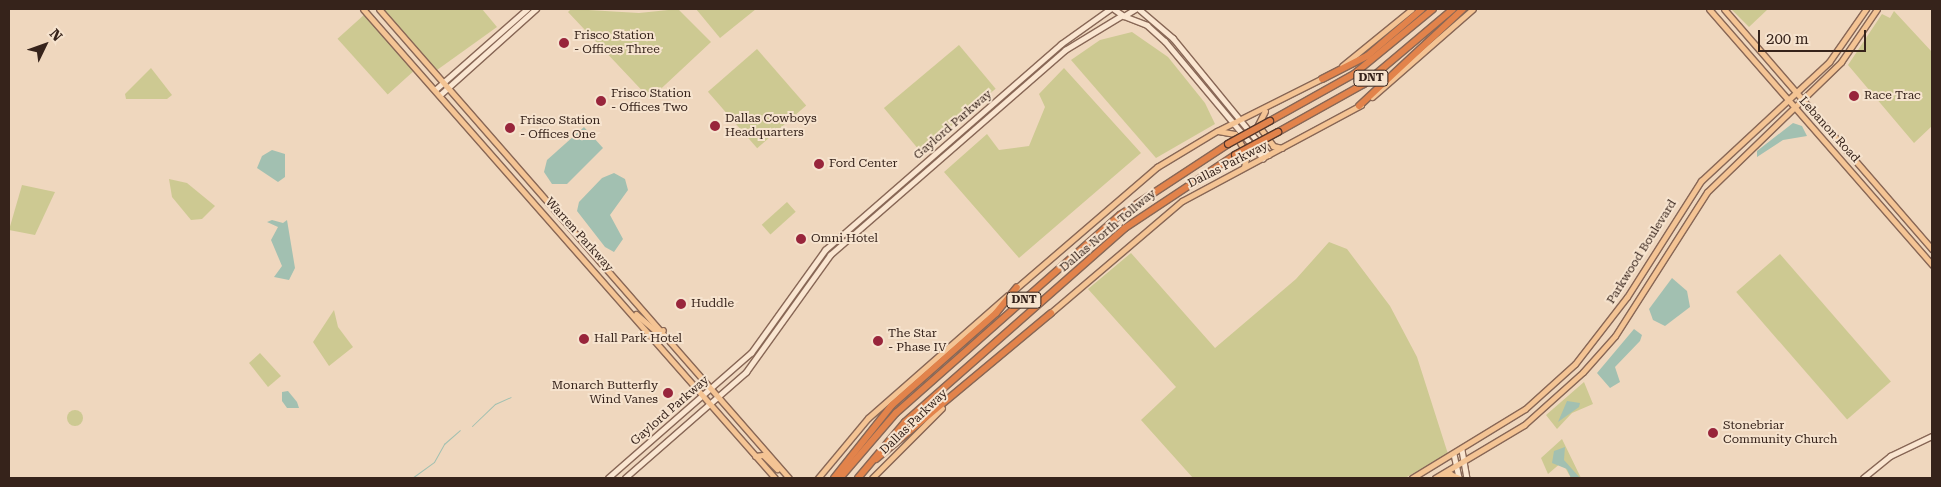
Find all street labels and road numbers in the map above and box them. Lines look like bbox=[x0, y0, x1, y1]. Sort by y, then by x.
road number: DNT bbox=[1352, 70, 1390, 86]
street label: Gaylord Parkway bbox=[911, 87, 995, 163]
street label: Lebanon Road bbox=[1796, 94, 1862, 166]
street label: Dallas Parkway bbox=[1186, 139, 1270, 191]
street label: Dallas North Tollway bbox=[1057, 187, 1159, 275]
street label: Warren Parkway bbox=[542, 195, 616, 275]
street label: Parkwood Boulevard bbox=[1604, 197, 1680, 307]
road number: DNT bbox=[1005, 292, 1043, 308]
street label: Gaylord Parkway bbox=[628, 373, 712, 449]
street label: Dallas Parkway bbox=[877, 386, 951, 458]

